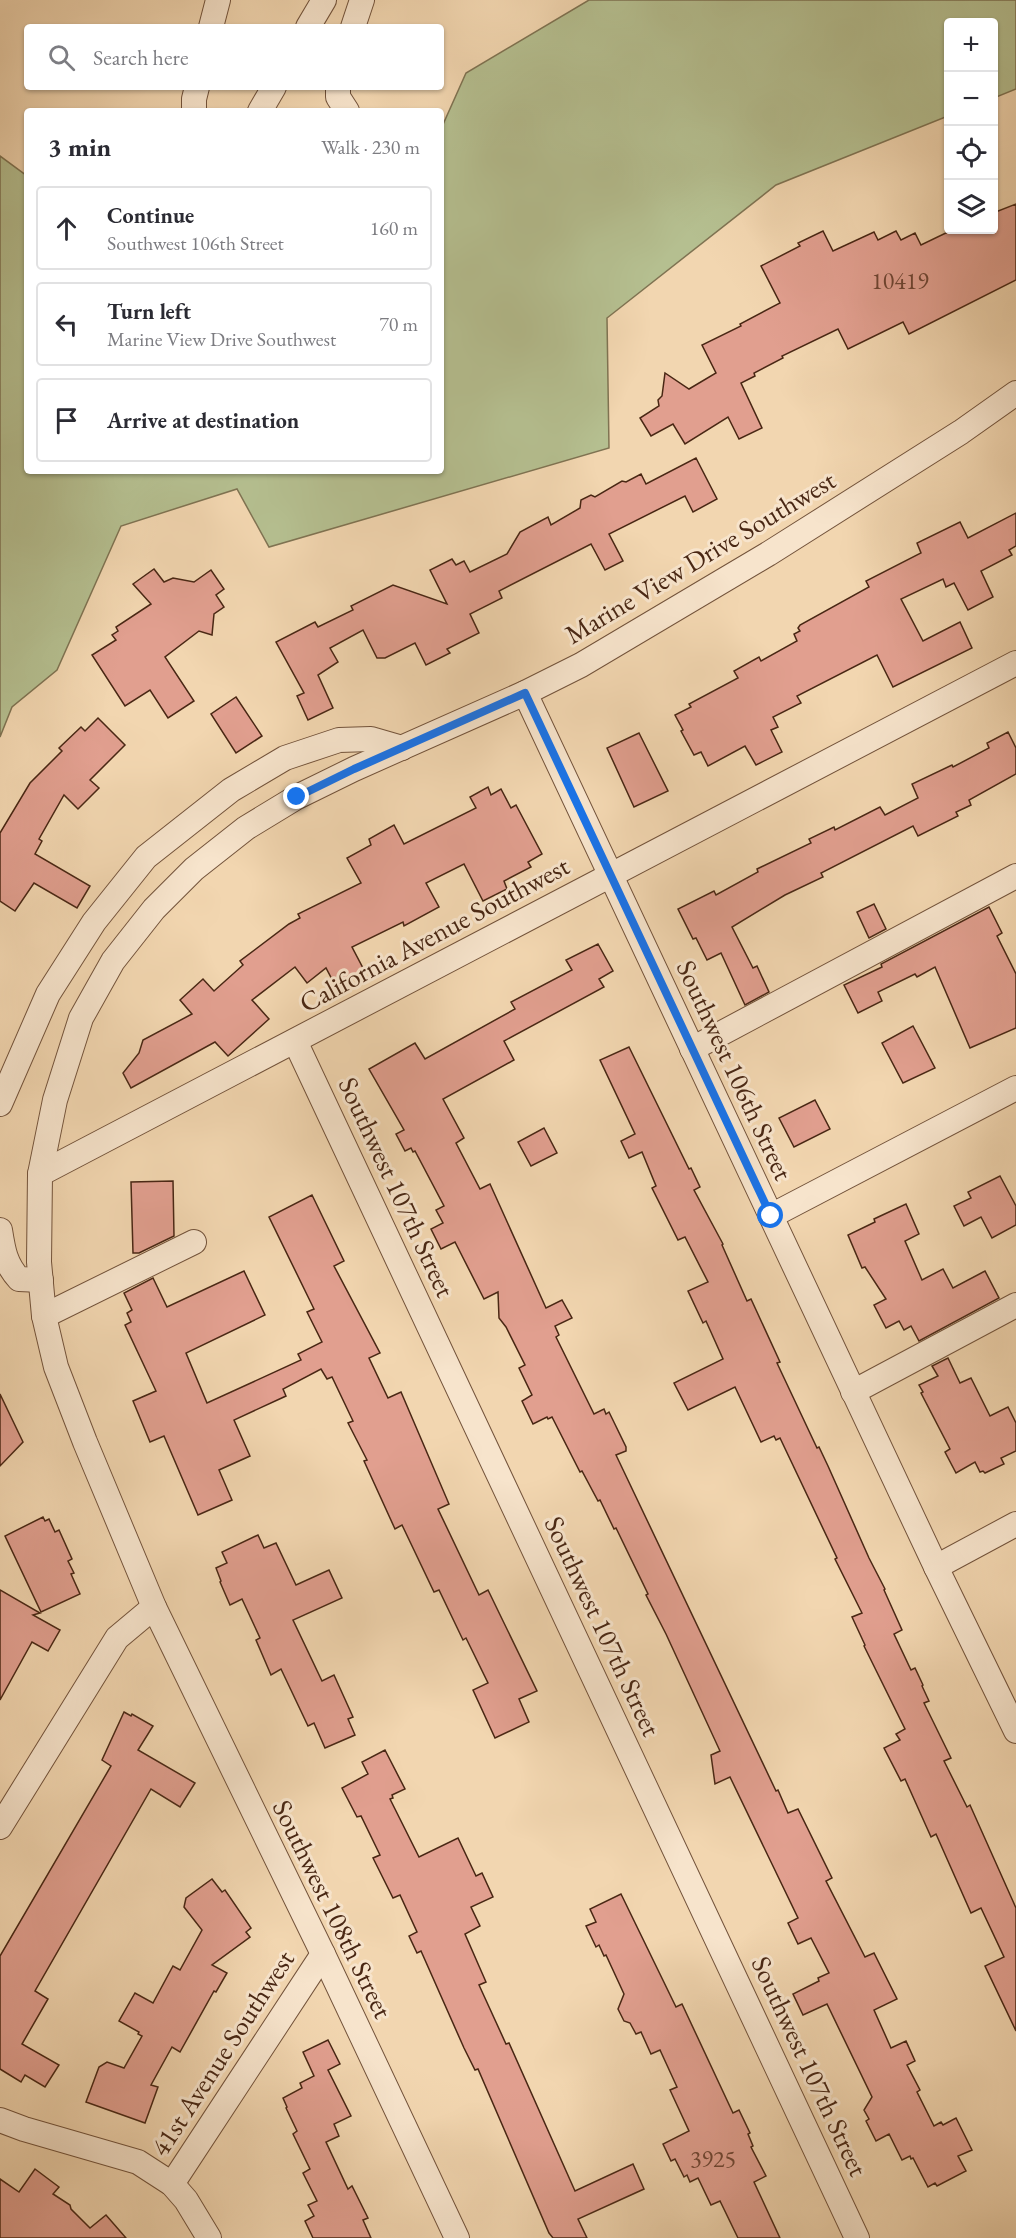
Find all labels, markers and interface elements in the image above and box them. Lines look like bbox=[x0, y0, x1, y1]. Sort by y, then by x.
map controls bbox=[944, 18, 998, 234]
button: + bbox=[944, 18, 998, 72]
search box bbox=[24, 24, 444, 90]
icon: search bbox=[45, 41, 78, 74]
text: Search here bbox=[93, 43, 188, 72]
button: − bbox=[944, 72, 998, 126]
button: locate bbox=[944, 126, 998, 180]
text: 3 min bbox=[48, 130, 111, 164]
text: Walk · 230 m bbox=[321, 134, 420, 160]
button: layers bbox=[944, 180, 998, 234]
text: Continue bbox=[107, 201, 194, 230]
icon: ahead bbox=[50, 212, 83, 245]
text: 160 m bbox=[370, 215, 418, 241]
text: Southwest 106th Street bbox=[107, 230, 284, 256]
house number: 10419 bbox=[871, 265, 929, 296]
text: Turn left bbox=[107, 297, 191, 326]
icon: left bbox=[50, 308, 83, 341]
text: 70 m bbox=[379, 311, 418, 337]
text: Marine View Drive Southwest bbox=[107, 326, 336, 352]
icon: arrive bbox=[50, 404, 83, 437]
text: Arrive at destination bbox=[107, 406, 299, 435]
street label: Marine View Drive Southwest bbox=[558, 462, 842, 652]
route end bbox=[283, 783, 309, 809]
street label: California Avenue Southwest bbox=[293, 848, 575, 1020]
street label: Southwest 106th Street bbox=[669, 954, 802, 1186]
street label: Southwest 107th Street bbox=[331, 1071, 464, 1303]
route start bbox=[757, 1202, 783, 1228]
street label: Southwest 107th Street bbox=[537, 1510, 670, 1742]
street label: Southwest 108th Street bbox=[265, 1794, 401, 2024]
street label: 41st Avenue Southwest bbox=[142, 1943, 302, 2163]
street label: Southwest 107th Street bbox=[744, 1950, 877, 2182]
house number: 3925 bbox=[690, 2143, 736, 2174]

